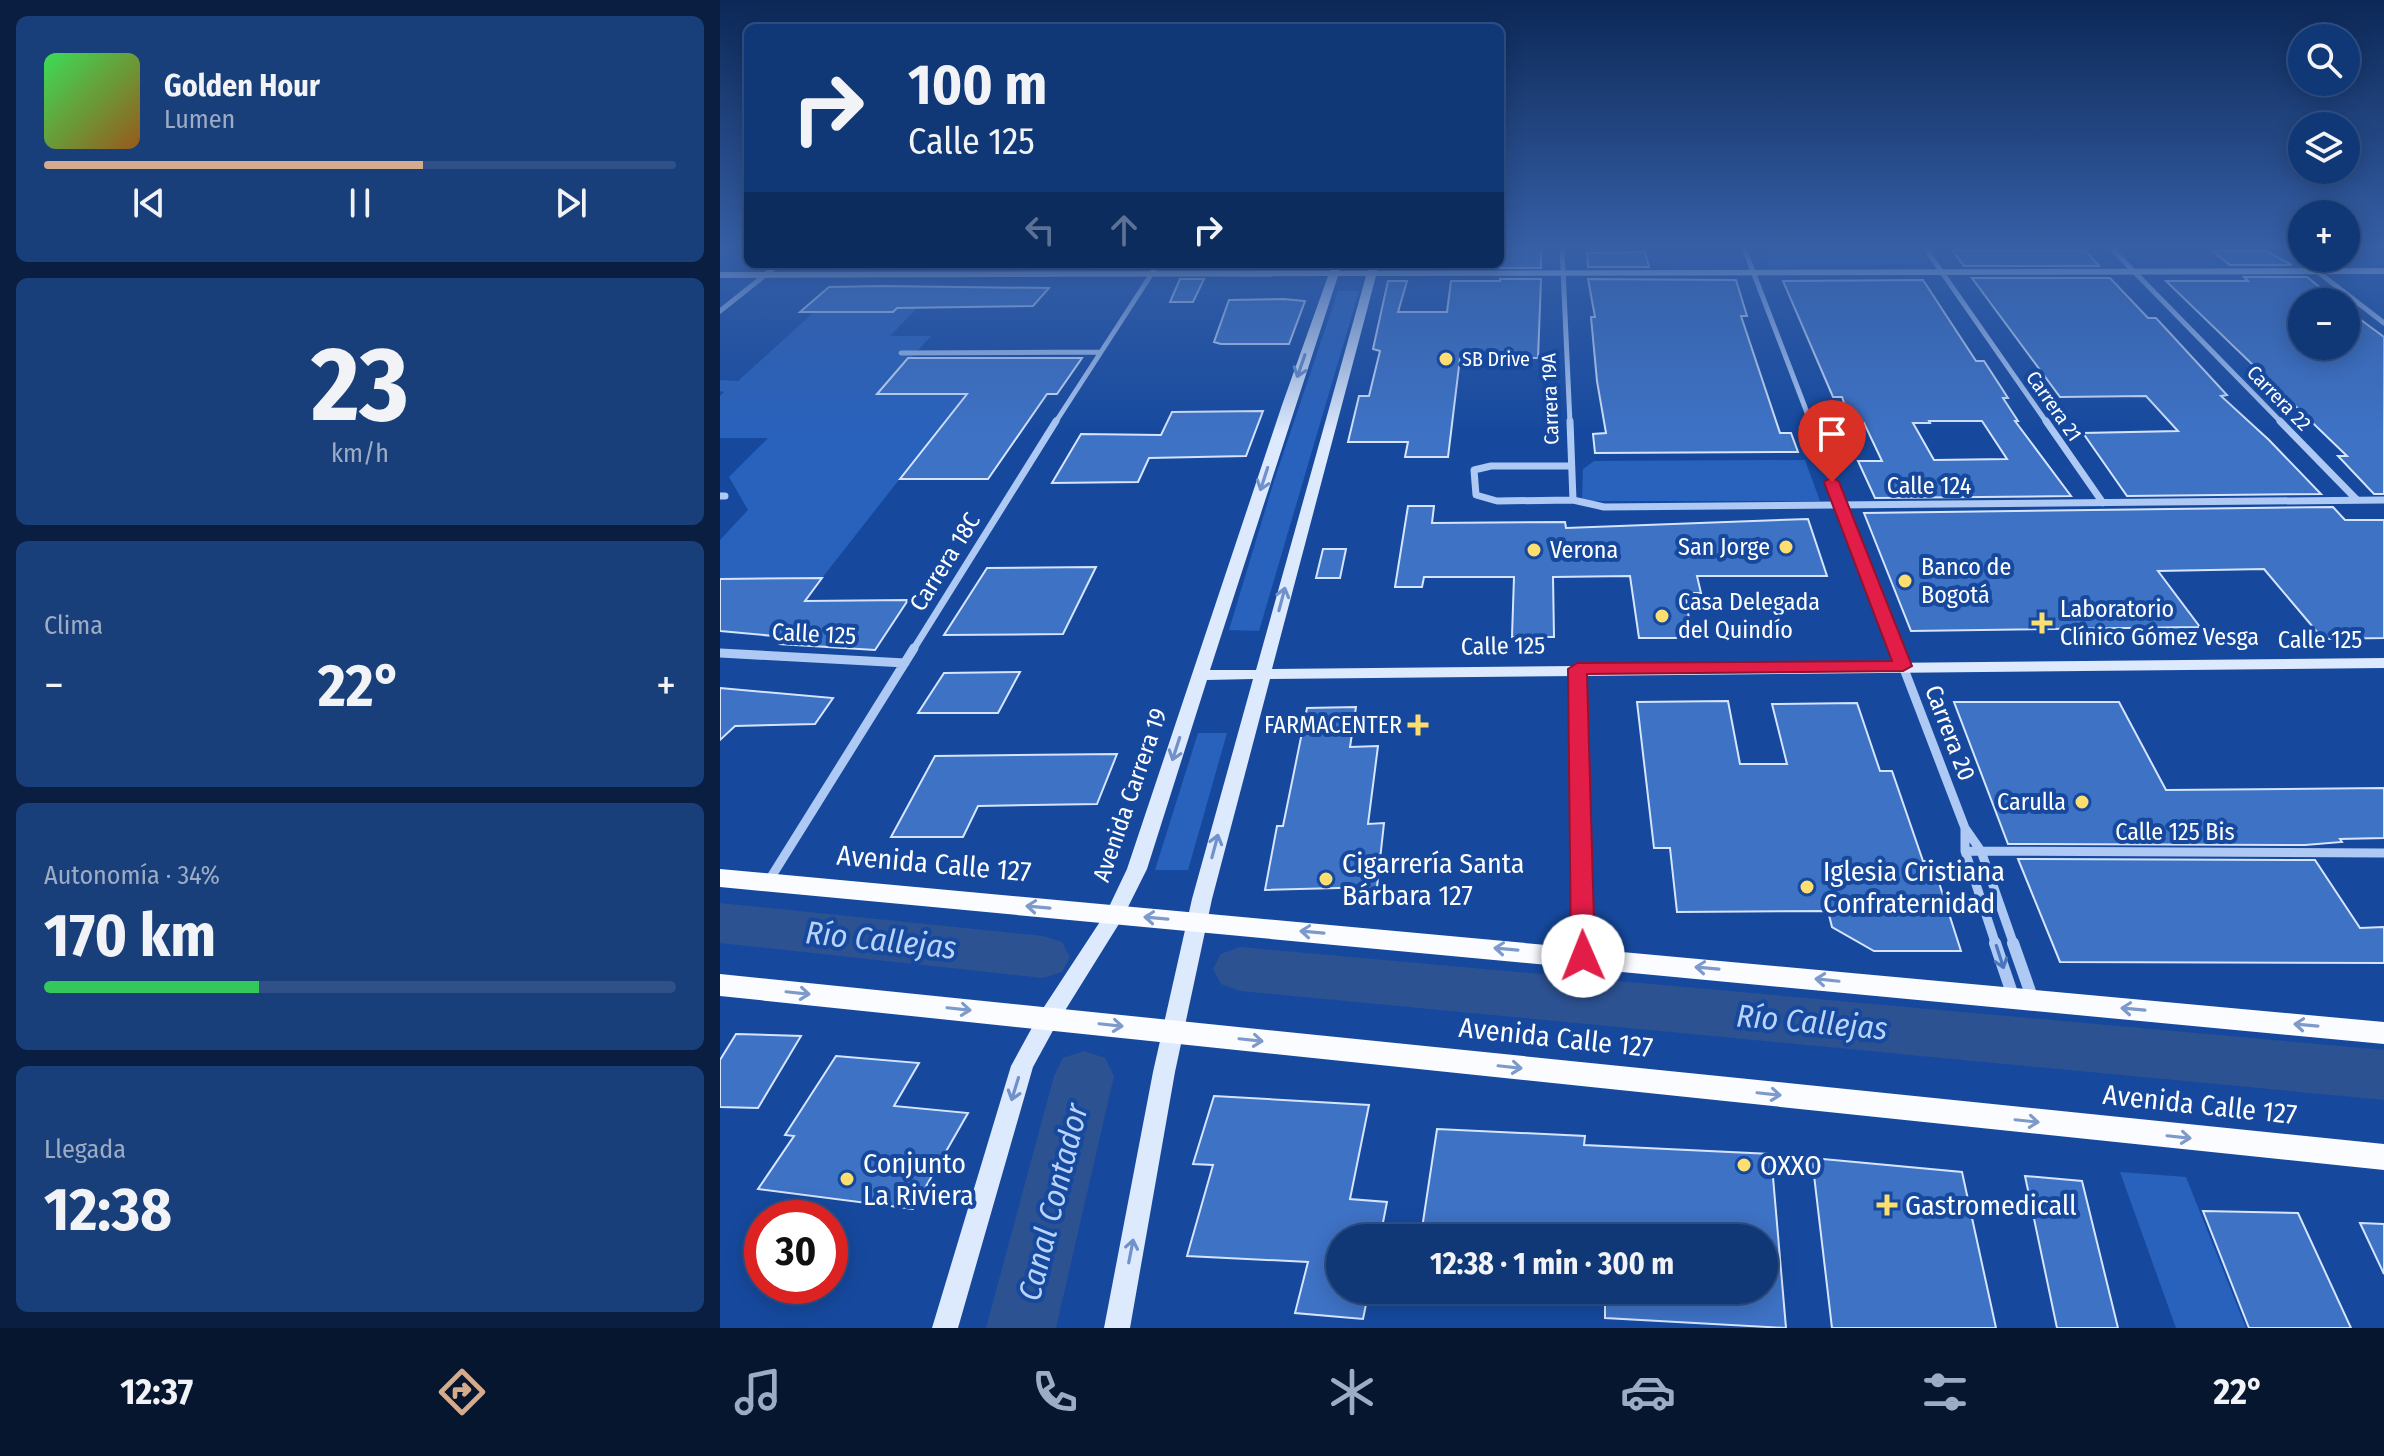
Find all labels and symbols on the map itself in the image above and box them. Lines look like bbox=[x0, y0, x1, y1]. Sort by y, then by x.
place label: SB Drive bbox=[1462, 347, 1530, 371]
marker: SB Drive bbox=[1437, 350, 1455, 368]
street label: Carrera 19A bbox=[1536, 352, 1564, 445]
one-way arrow bbox=[1293, 353, 1308, 378]
street label: Carrera 22 bbox=[2242, 360, 2316, 436]
street label: Carrera 21 bbox=[2021, 366, 2087, 446]
pin bbox=[1798, 400, 1866, 482]
one-way arrow bbox=[1255, 466, 1270, 491]
street label: Calle 124 bbox=[1887, 472, 1971, 500]
street label: Carrera 18C bbox=[904, 508, 986, 616]
place label: San Jorge bbox=[1678, 533, 1770, 561]
place label: Verona bbox=[1550, 536, 1618, 564]
marker: San Jorge bbox=[1777, 538, 1795, 556]
marker: Verona bbox=[1525, 541, 1543, 559]
place label: Banco de Bogotá bbox=[1921, 553, 2011, 609]
marker: Banco de Bogotá bbox=[1896, 572, 1914, 590]
one-way arrow bbox=[1275, 586, 1290, 612]
place label: Casa Delegada del Quindío bbox=[1678, 588, 1820, 644]
place label: Laboratorio Clínico Gómez Vesga bbox=[2060, 595, 2259, 651]
marker: Casa Delegada del Quindío bbox=[1653, 607, 1671, 625]
marker: Laboratorio Clínico Gómez Vesga bbox=[2031, 612, 2053, 634]
street label: Calle 125 bbox=[771, 618, 857, 650]
street label: Calle 125 bbox=[2278, 626, 2362, 654]
street label: Calle 125 bbox=[1461, 631, 1545, 661]
street label: Carrera 20 bbox=[1919, 681, 1981, 785]
street label: Avenida Carrera 19 bbox=[1087, 705, 1173, 885]
place label: FARMACENTER bbox=[1264, 711, 1402, 739]
marker: FARMACENTER bbox=[1409, 716, 1427, 734]
one-way arrow bbox=[1167, 736, 1182, 761]
place label: Carulla bbox=[1997, 788, 2066, 816]
marker: Carulla bbox=[2073, 793, 2091, 811]
street label: Calle 125 Bis bbox=[2115, 818, 2235, 846]
one-way arrow bbox=[1209, 833, 1224, 859]
street label: Avenida Calle 127 bbox=[835, 839, 1032, 888]
place label: Cigarrería Santa Bárbara 127 bbox=[1342, 847, 1524, 912]
place label: Iglesia Cristiana Confraternidad bbox=[1823, 855, 2005, 920]
marker: Cigarrería Santa Bárbara 127 bbox=[1317, 870, 1335, 888]
marker: Iglesia Cristiana Confraternidad bbox=[1798, 878, 1816, 896]
one-way arrow bbox=[1025, 899, 1052, 914]
one-way arrow bbox=[1143, 910, 1170, 925]
water label: Río Callejas bbox=[804, 913, 958, 967]
position arrow bbox=[1541, 914, 1625, 998]
one-way arrow bbox=[1299, 924, 1325, 939]
one-way arrow bbox=[1493, 942, 1519, 957]
one-way arrow bbox=[1993, 944, 2008, 969]
one-way arrow bbox=[1694, 960, 1721, 975]
one-way arrow bbox=[1814, 972, 1841, 987]
one-way arrow bbox=[784, 986, 811, 1001]
water label: Río Callejas bbox=[1735, 996, 1889, 1048]
one-way arrow bbox=[2120, 1001, 2147, 1016]
one-way arrow bbox=[945, 1002, 972, 1017]
street label: Avenida Calle 127 bbox=[1457, 1011, 1655, 1064]
one-way arrow bbox=[1097, 1018, 1124, 1033]
one-way arrow bbox=[2293, 1018, 2320, 1033]
one-way arrow bbox=[1237, 1032, 1264, 1047]
one-way arrow bbox=[1496, 1059, 1523, 1074]
one-way arrow bbox=[1007, 1075, 1022, 1101]
street label: Avenida Calle 127 bbox=[2101, 1078, 2299, 1131]
one-way arrow bbox=[1755, 1086, 1782, 1101]
water label: Canal Contador bbox=[1010, 1099, 1096, 1304]
one-way arrow bbox=[2013, 1113, 2040, 1128]
one-way arrow bbox=[2165, 1129, 2192, 1144]
place label: Conjunto La Riviera bbox=[863, 1147, 974, 1212]
place label: OXXO bbox=[1760, 1149, 1822, 1182]
marker: OXXO bbox=[1735, 1156, 1753, 1174]
marker: Conjunto La Riviera bbox=[838, 1170, 856, 1188]
place label: Gastromedicall bbox=[1905, 1189, 2077, 1222]
marker: Gastromedicall bbox=[1876, 1194, 1898, 1216]
speed limit sign: 30 bbox=[744, 1200, 848, 1304]
one-way arrow bbox=[1125, 1239, 1140, 1265]

